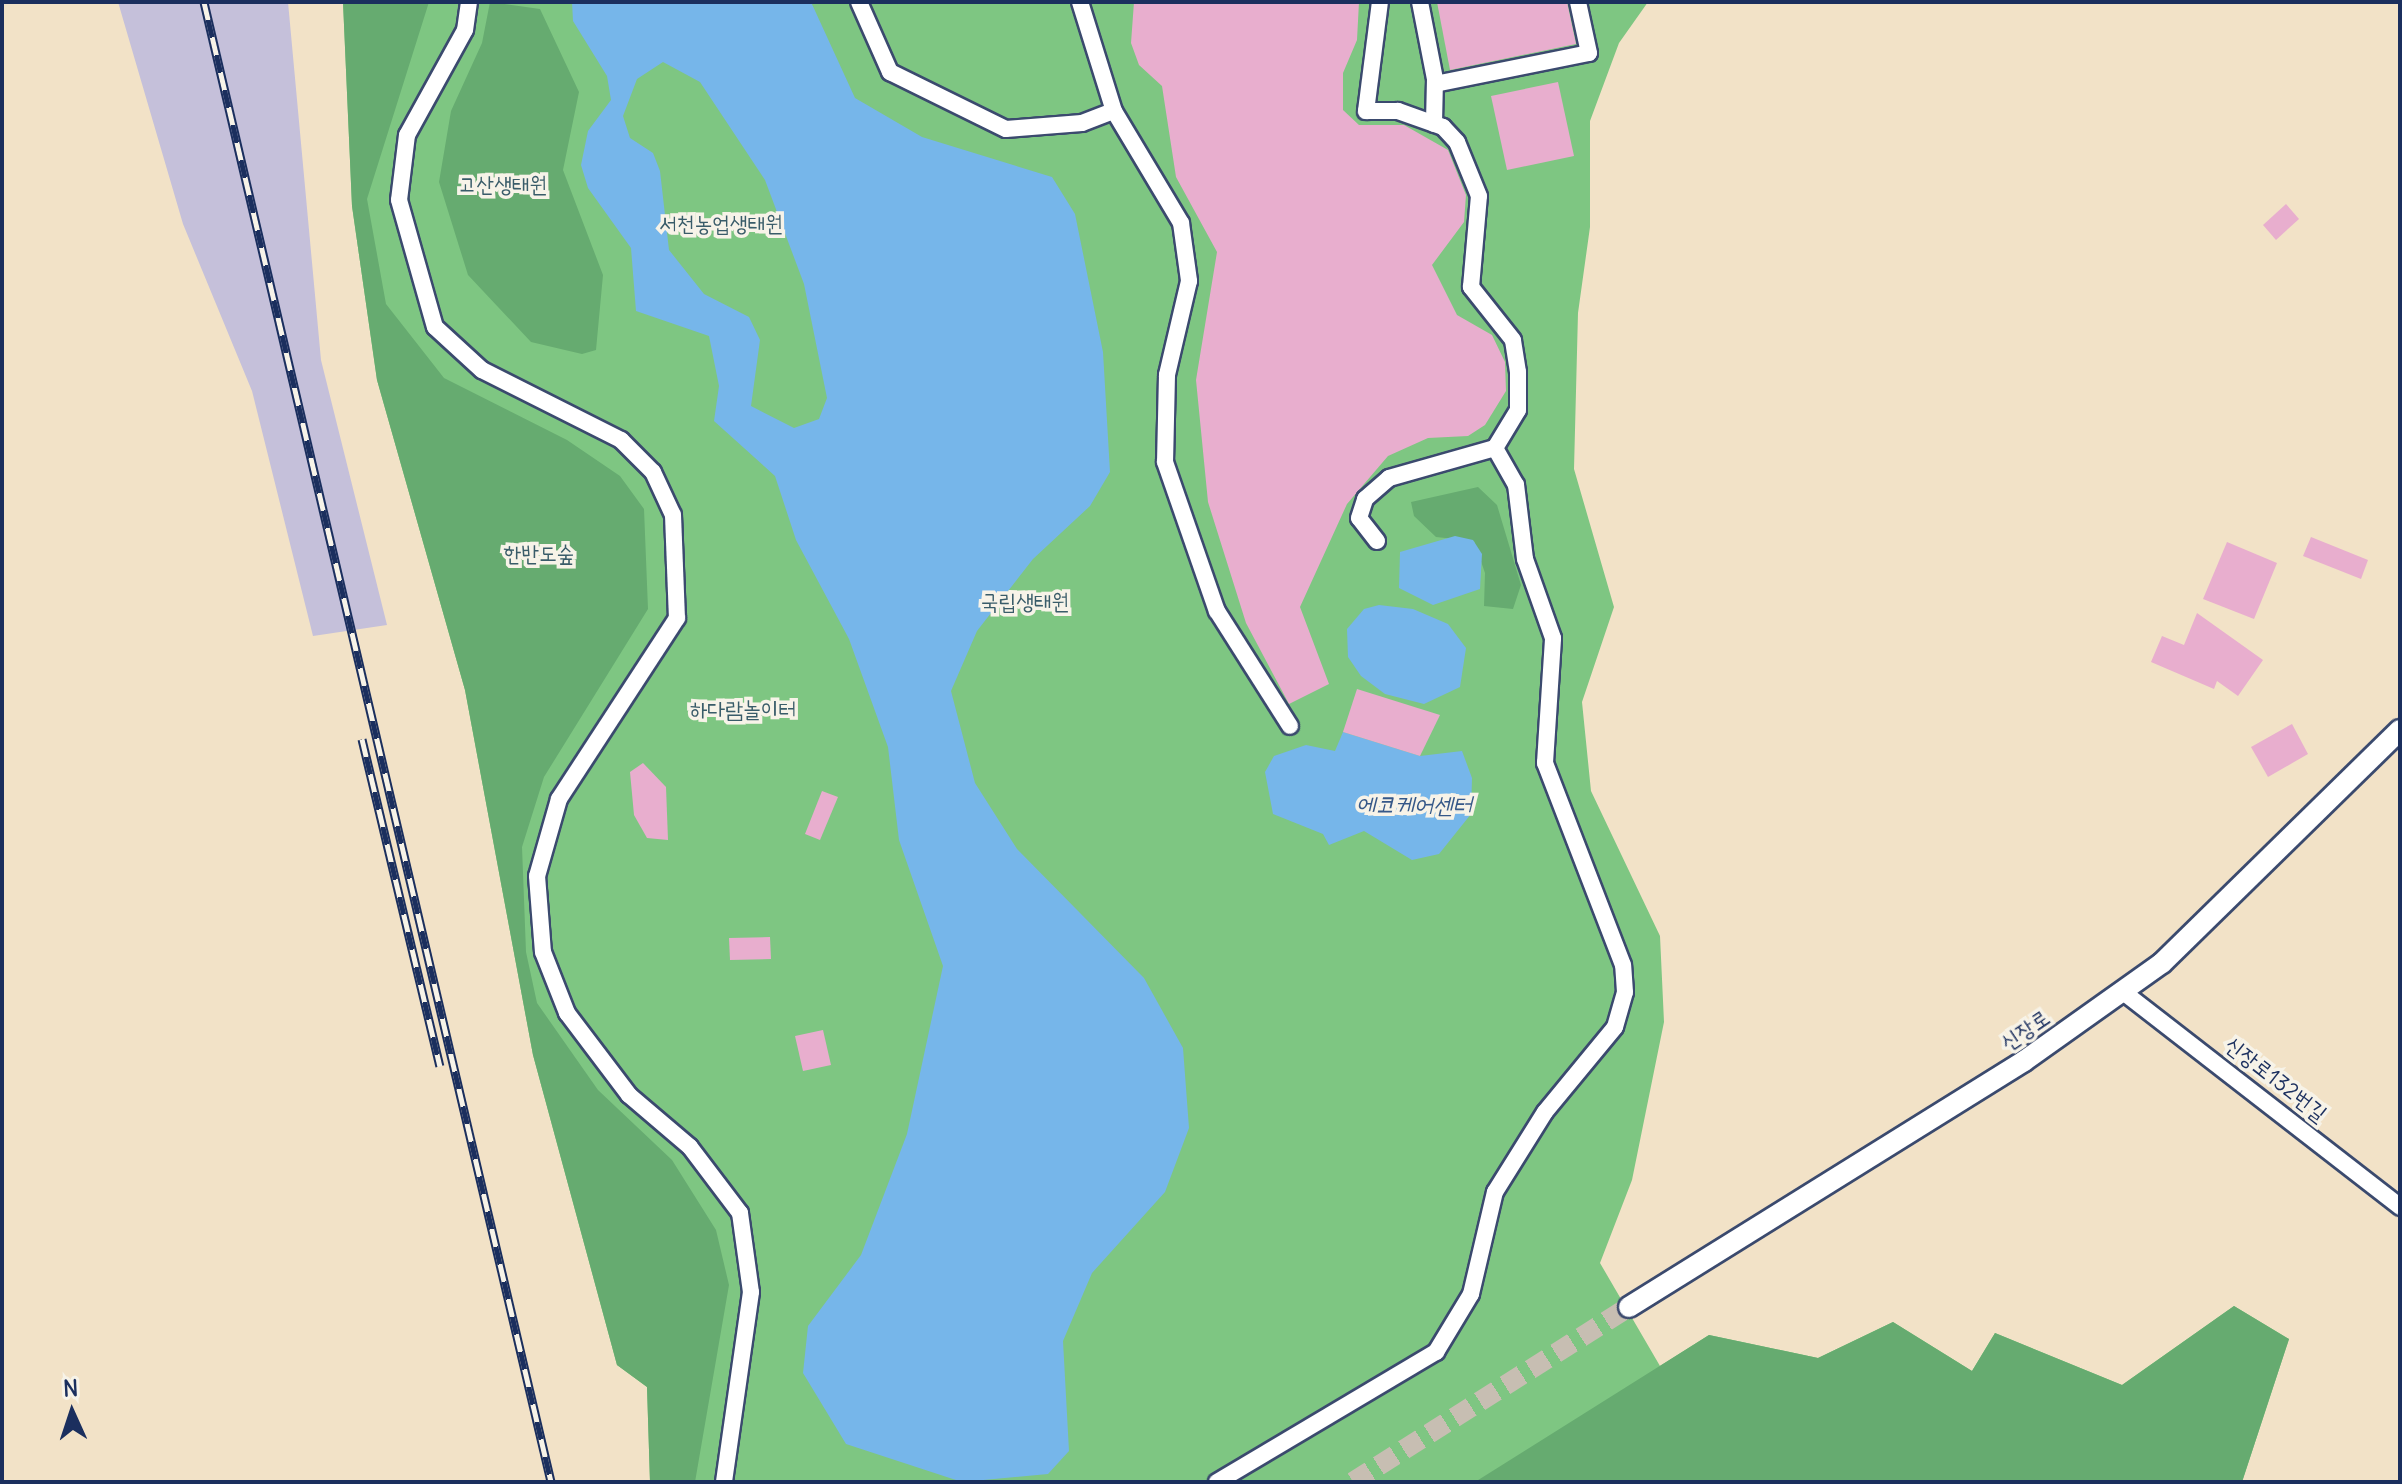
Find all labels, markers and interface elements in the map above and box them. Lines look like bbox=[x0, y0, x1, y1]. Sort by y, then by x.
park label: 고산생태원 bbox=[459, 172, 547, 198]
park label: 서천농업생태원 bbox=[659, 211, 783, 237]
park label: 한반도숲 bbox=[504, 541, 574, 567]
park label: 국립생태원 bbox=[981, 589, 1069, 615]
park label: 하다람놀이터 bbox=[690, 697, 796, 723]
water label: 에코케어센터 bbox=[1356, 791, 1472, 819]
street label: 신장로 bbox=[1996, 1004, 2054, 1056]
street label: 신장로132번길 bbox=[2220, 1031, 2332, 1127]
north arrow bbox=[32, 1372, 112, 1452]
text: N bbox=[62, 1374, 79, 1402]

